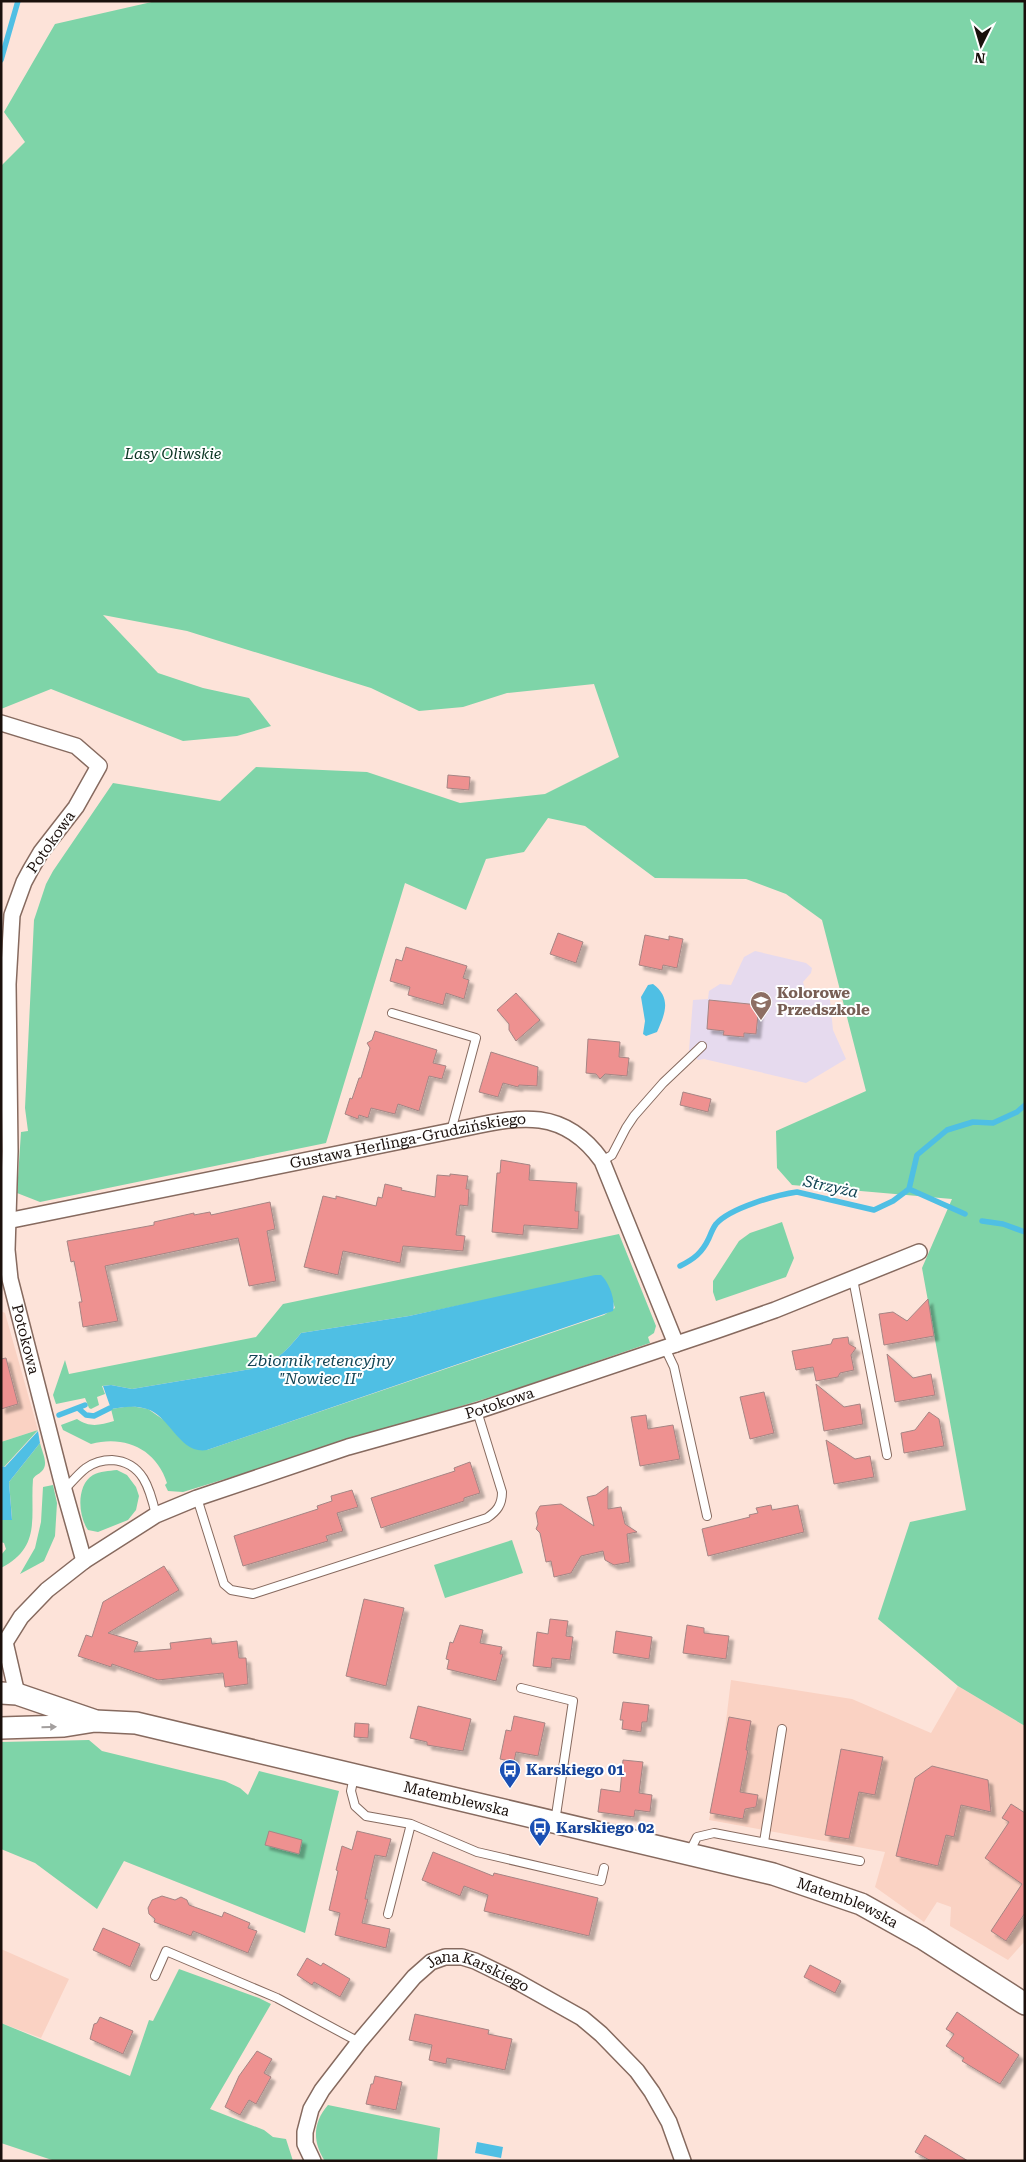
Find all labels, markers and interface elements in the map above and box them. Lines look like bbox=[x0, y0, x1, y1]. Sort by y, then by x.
north arrow bbox=[956, 20, 1006, 70]
text: N bbox=[974, 49, 986, 66]
park label: Lasy Oliwskie bbox=[124, 445, 222, 463]
street label: Potokowa bbox=[23, 808, 79, 876]
place label: Kolorowe Przedszkole bbox=[777, 984, 870, 1019]
school or university icon: Kolorowe Przedszkole bbox=[749, 990, 773, 1021]
street label: Gustawa Herlinga-Grudzińskiego bbox=[288, 1110, 526, 1172]
water label: Strzyża bbox=[801, 1171, 860, 1202]
street label: Potokowa bbox=[8, 1302, 43, 1376]
water label: Zbiornik retencyjny "Nowiec II" bbox=[247, 1351, 395, 1388]
street label: Potokowa bbox=[463, 1384, 536, 1423]
one-way arrow bbox=[41, 1722, 57, 1730]
bus stop icon: Karskiego 01 bbox=[498, 1758, 522, 1789]
place label: Karskiego 01 bbox=[526, 1761, 625, 1779]
street label: Matemblewska bbox=[402, 1778, 511, 1820]
bus stop icon: Karskiego 02 bbox=[528, 1816, 552, 1847]
place label: Karskiego 02 bbox=[556, 1819, 654, 1837]
street label: Matemblewska bbox=[794, 1874, 901, 1932]
street label: Jana Karskiego bbox=[421, 1948, 533, 1996]

